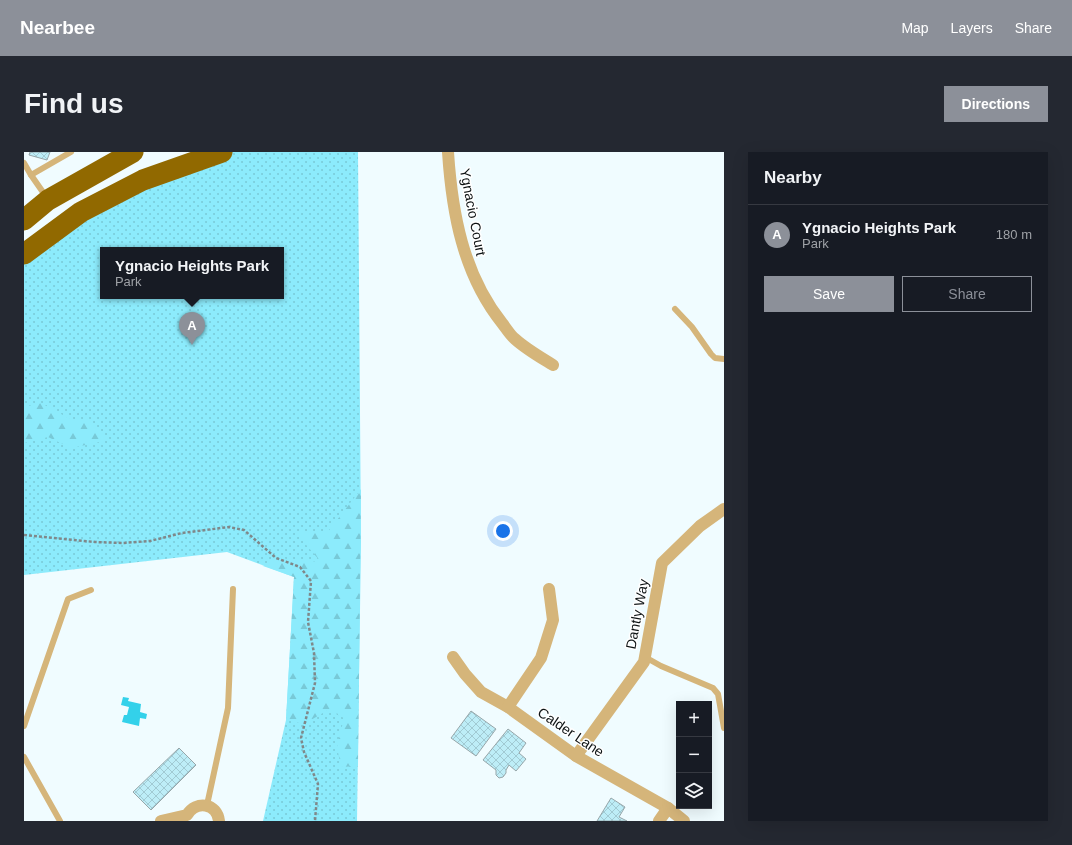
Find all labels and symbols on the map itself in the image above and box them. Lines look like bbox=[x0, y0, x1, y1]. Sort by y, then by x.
street label: Ygnacio Court bbox=[457, 167, 489, 257]
pin: A bbox=[179, 312, 205, 345]
your location bbox=[493, 521, 513, 541]
street label: Dantly Way bbox=[622, 578, 652, 650]
street label: Calder Lane bbox=[535, 704, 607, 760]

